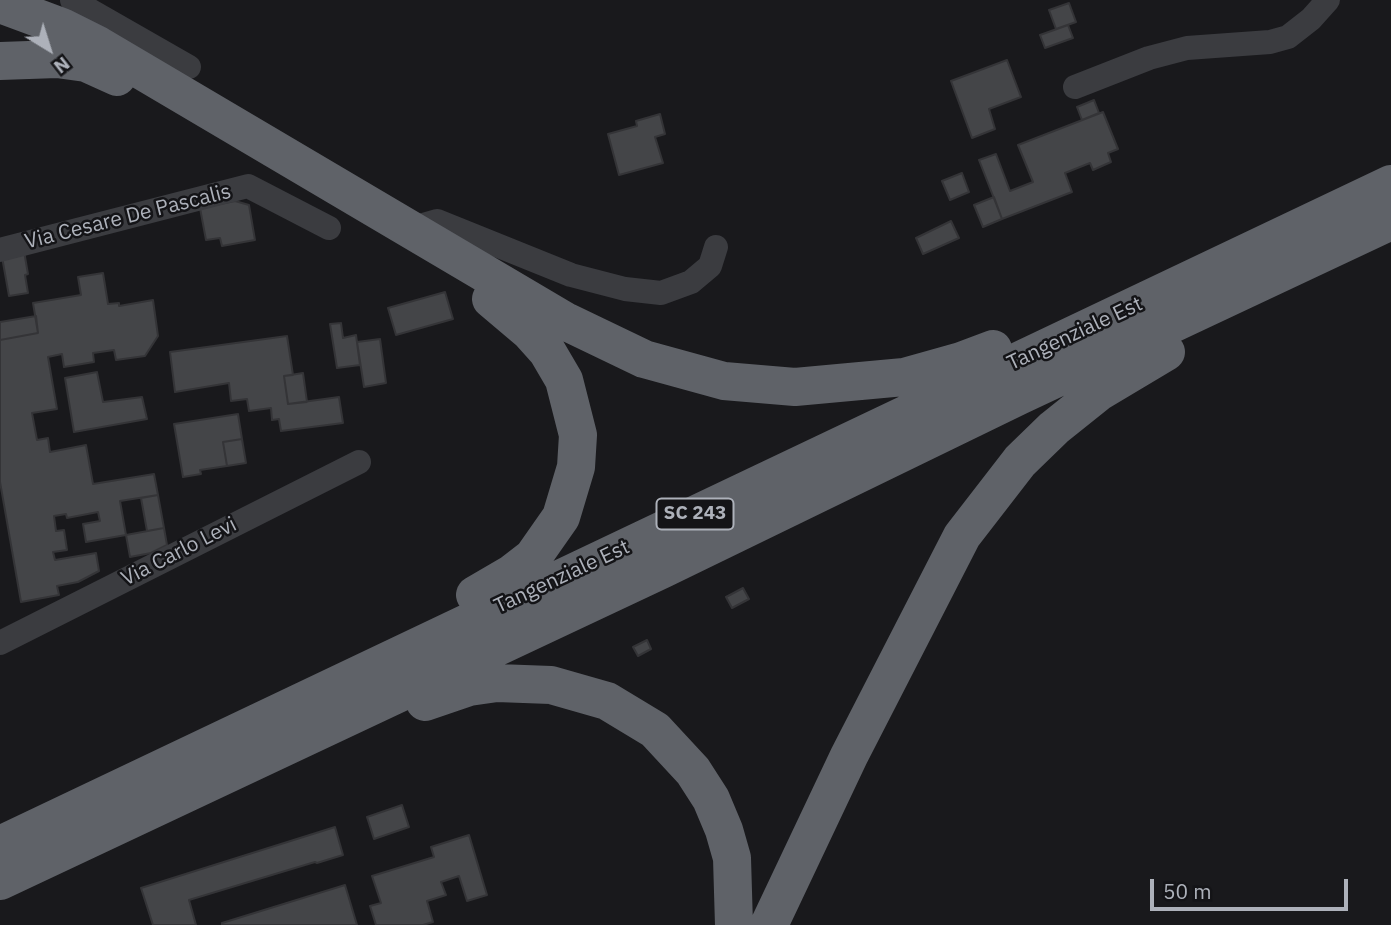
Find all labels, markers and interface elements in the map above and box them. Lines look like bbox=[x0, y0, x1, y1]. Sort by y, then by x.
north arrow bbox=[14, 14, 84, 84]
text: N bbox=[49, 52, 75, 79]
street label: Via Cesare De Pascalis bbox=[22, 179, 234, 255]
street label: Tangenziale Est bbox=[1003, 292, 1147, 376]
road number: SC 243 bbox=[656, 499, 734, 530]
street label: Via Carlo Levi bbox=[117, 512, 241, 592]
street label: Tangenziale Est bbox=[490, 535, 634, 619]
scale bar bbox=[1153, 866, 1351, 910]
text: 50 m bbox=[1163, 877, 1212, 905]

